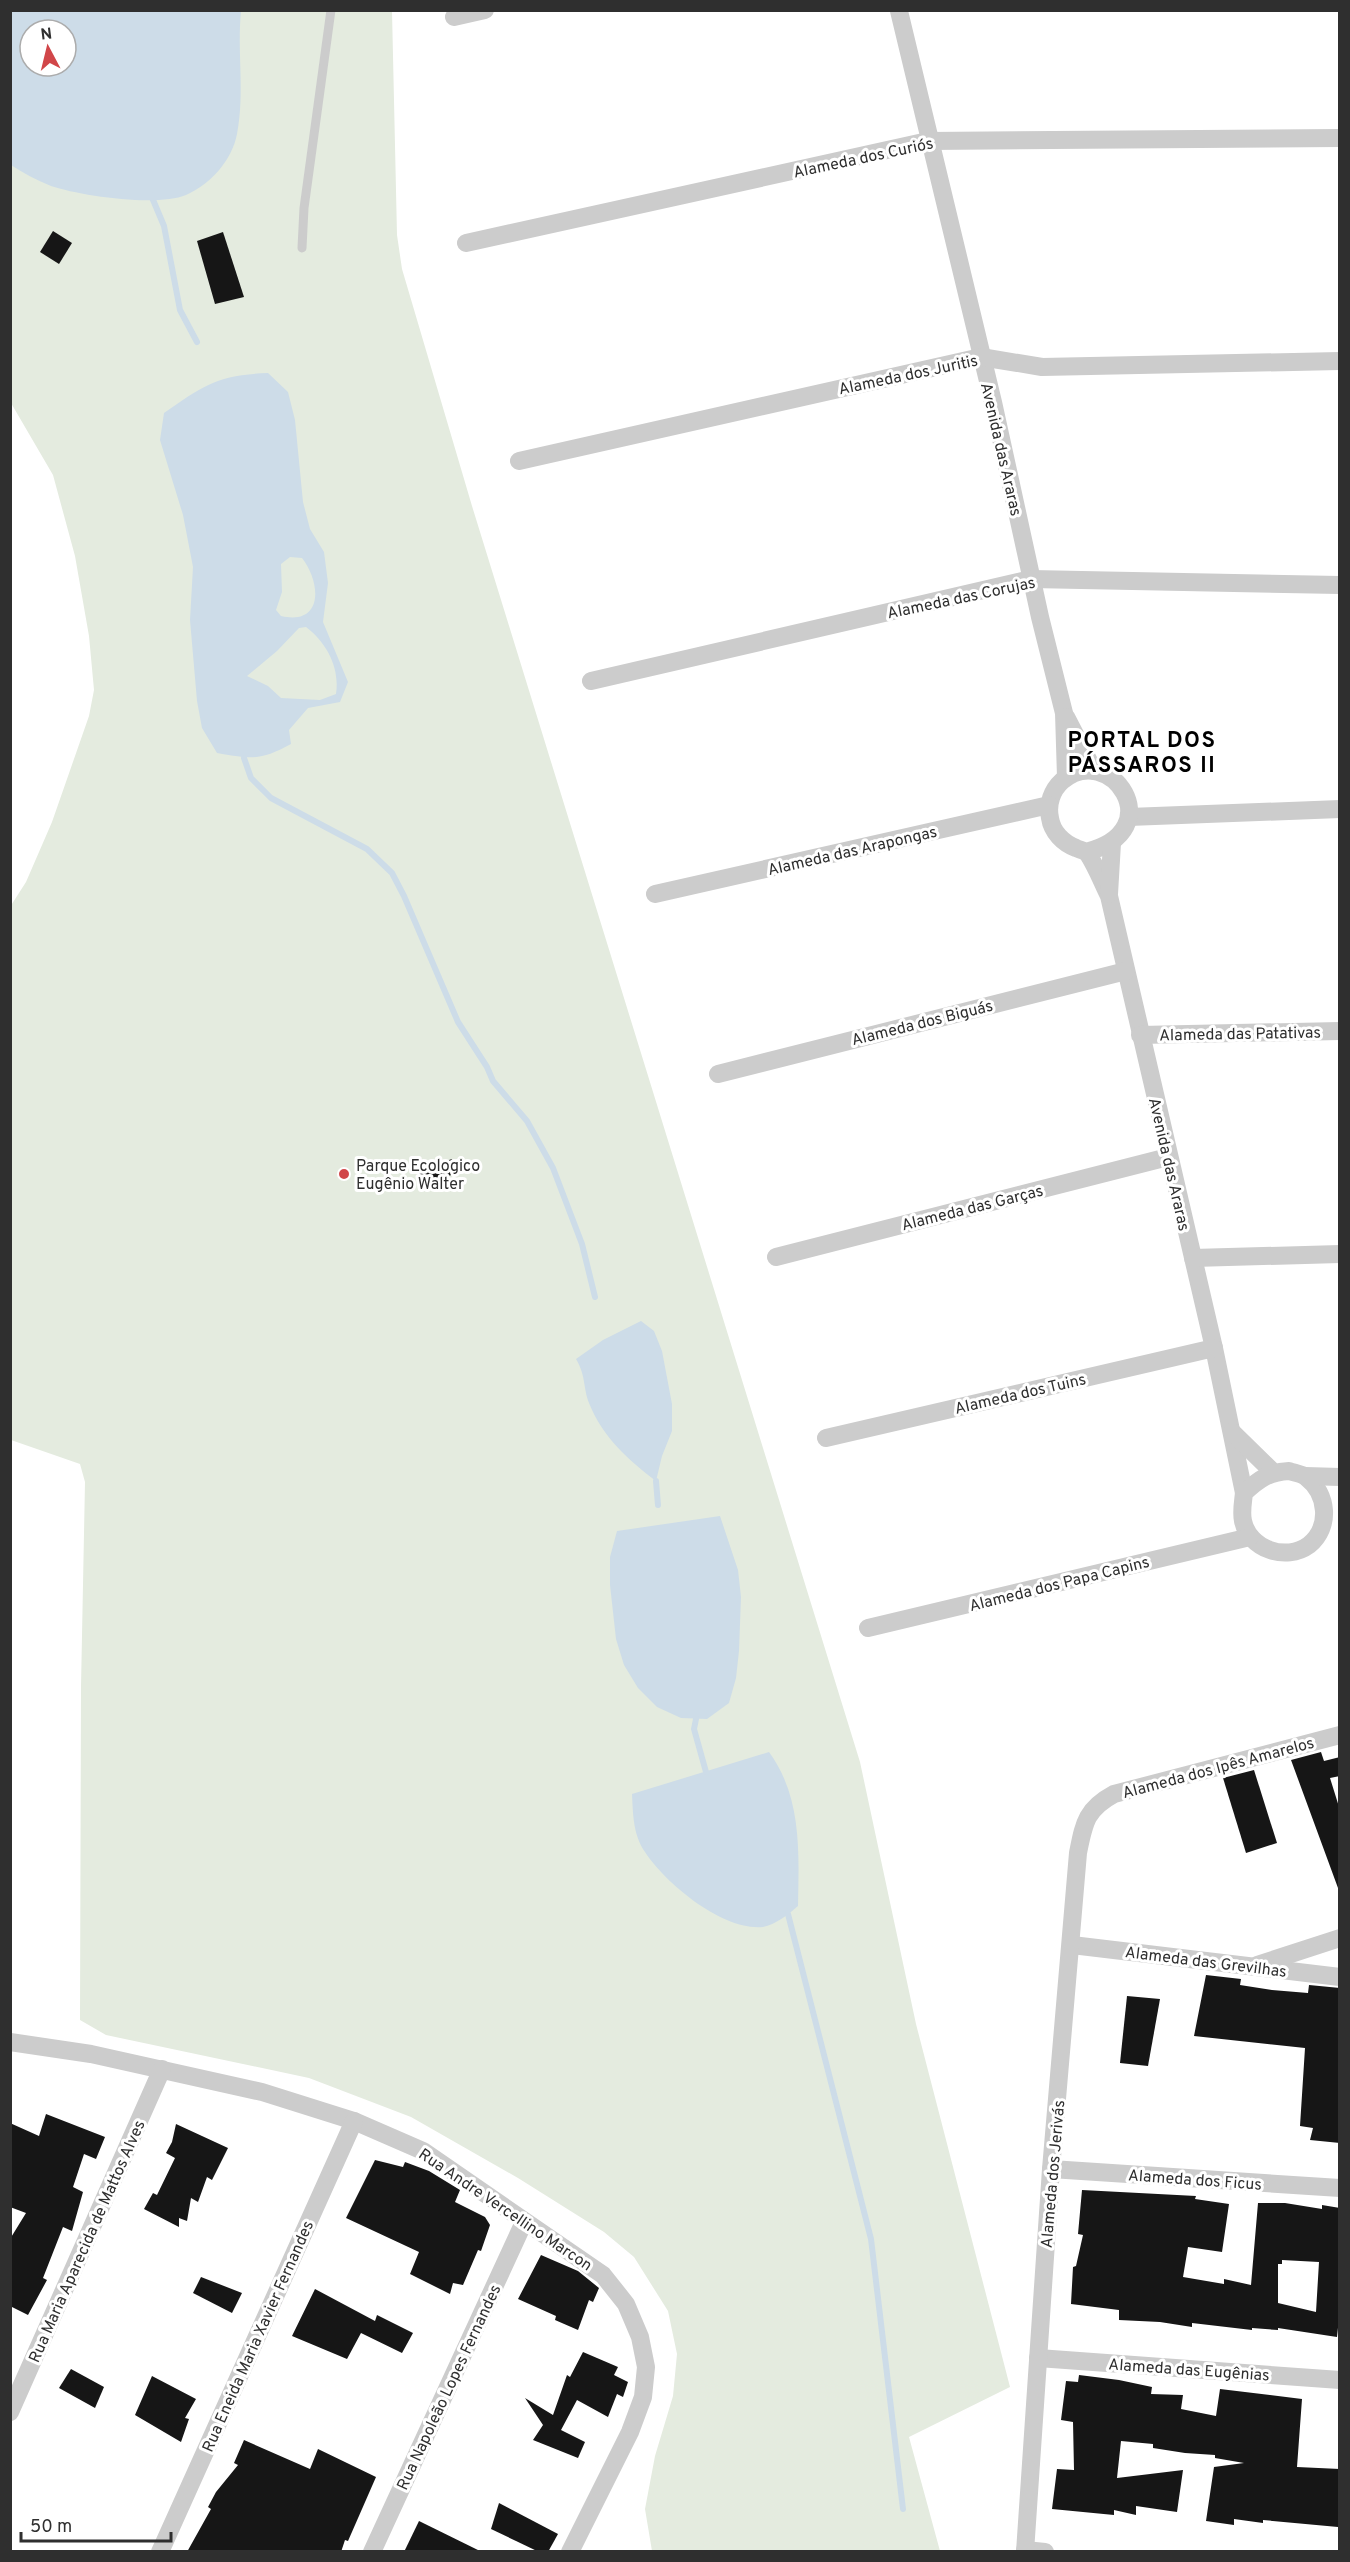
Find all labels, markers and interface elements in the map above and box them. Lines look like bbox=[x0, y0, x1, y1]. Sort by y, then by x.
north arrow bbox=[18, 18, 78, 78]
text: N bbox=[39, 24, 53, 46]
street label: Alameda dos Curiós bbox=[792, 134, 935, 184]
street label: Alameda dos Juritis bbox=[837, 351, 980, 400]
street label: Avenida das Araras bbox=[975, 381, 1025, 518]
street label: Alameda das Corujas bbox=[885, 573, 1037, 624]
district label: PORTAL DOS PÁSSAROS II bbox=[1068, 728, 1216, 780]
street label: Alameda das Arapongas bbox=[766, 823, 939, 881]
street label: Alameda dos Biguás bbox=[850, 997, 995, 1051]
street label: Alameda das Patativas bbox=[1159, 1024, 1321, 1046]
street label: Avenida das Araras bbox=[1143, 1096, 1193, 1233]
place label: Parque Ecologico Eugênio Walter bbox=[356, 1157, 480, 1195]
marker: Parque Ecologico Eugênio Walter bbox=[337, 1167, 351, 1181]
street label: Alameda das Garças bbox=[900, 1182, 1045, 1236]
street label: Alameda dos Tuins bbox=[953, 1370, 1088, 1420]
street label: Alameda dos Papa Capins bbox=[967, 1553, 1152, 1617]
street label: Alameda dos Ipês Amarelos bbox=[1120, 1734, 1317, 1804]
street label: Alameda das Grevilhas bbox=[1124, 1943, 1288, 1983]
street label: Alameda dos Jerivás bbox=[1038, 2099, 1070, 2249]
street label: Rua Maria Aparecida de Mattos Alves bbox=[25, 2117, 151, 2366]
street label: Rua Andre Vercellino Marcon bbox=[414, 2145, 596, 2276]
street label: Alameda dos Ficus bbox=[1127, 2166, 1262, 2196]
street label: Rua Eneida Maria Xavier Fernandes bbox=[199, 2218, 319, 2456]
street label: Rua Napoleão Lopes Fernandes bbox=[393, 2282, 506, 2494]
street label: Alameda das Eugênias bbox=[1108, 2355, 1270, 2387]
scale bar bbox=[21, 2505, 171, 2543]
text: 50 m bbox=[30, 2516, 72, 2539]

